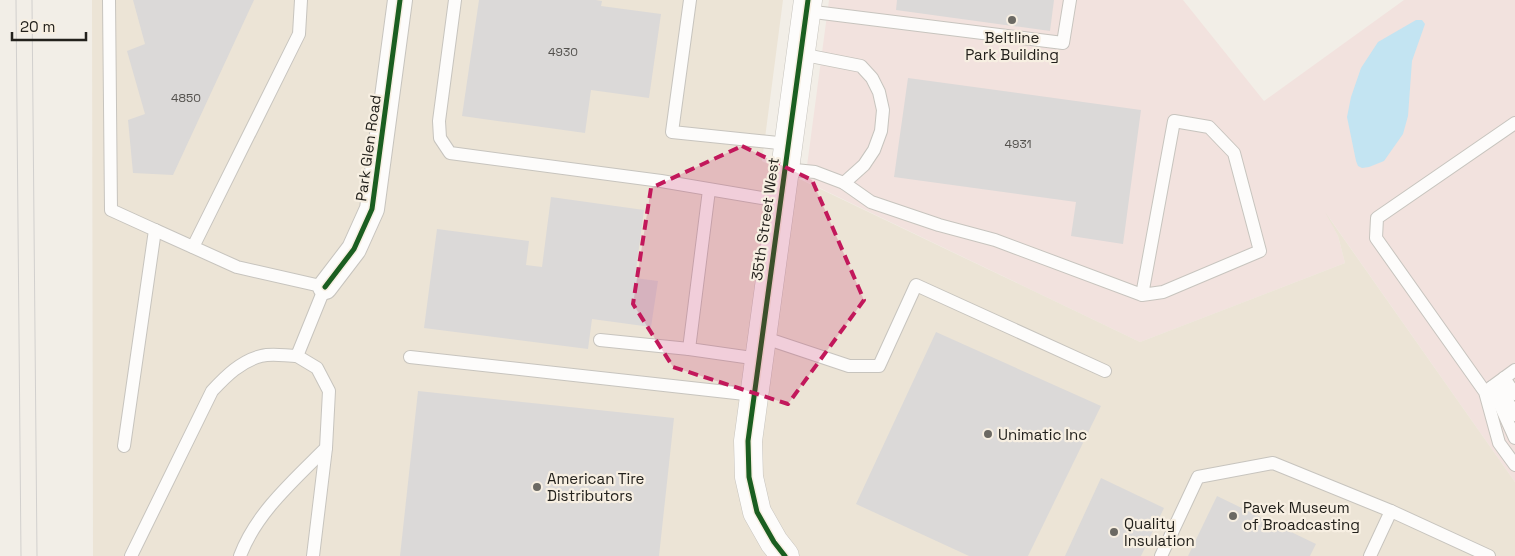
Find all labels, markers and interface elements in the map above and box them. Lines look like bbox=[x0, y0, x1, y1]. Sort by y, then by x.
scale bar bbox=[12, 10, 86, 42]
marker: Beltline Park Building bbox=[1006, 14, 1018, 26]
text: 20 m bbox=[20, 17, 55, 36]
place label: Beltline Park Building bbox=[965, 28, 1059, 64]
house number: 4930 bbox=[548, 44, 578, 60]
house number: 4850 bbox=[171, 90, 201, 106]
street label: Park Glen Road bbox=[351, 94, 385, 202]
house number: 4931 bbox=[1005, 136, 1031, 152]
street label: 35th Street West bbox=[747, 156, 783, 282]
place label: Unimatic Inc bbox=[998, 425, 1087, 444]
marker: Unimatic Inc bbox=[982, 428, 994, 440]
place label: American Tire Distributors bbox=[547, 469, 645, 505]
marker: American Tire Distributors bbox=[531, 481, 543, 493]
place label: Pavek Museum of Broadcasting bbox=[1243, 498, 1360, 534]
marker: Pavek Museum of Broadcasting bbox=[1227, 510, 1239, 522]
place label: Quality Insulation bbox=[1124, 514, 1195, 550]
marker: Quality Insulation bbox=[1108, 526, 1120, 538]

